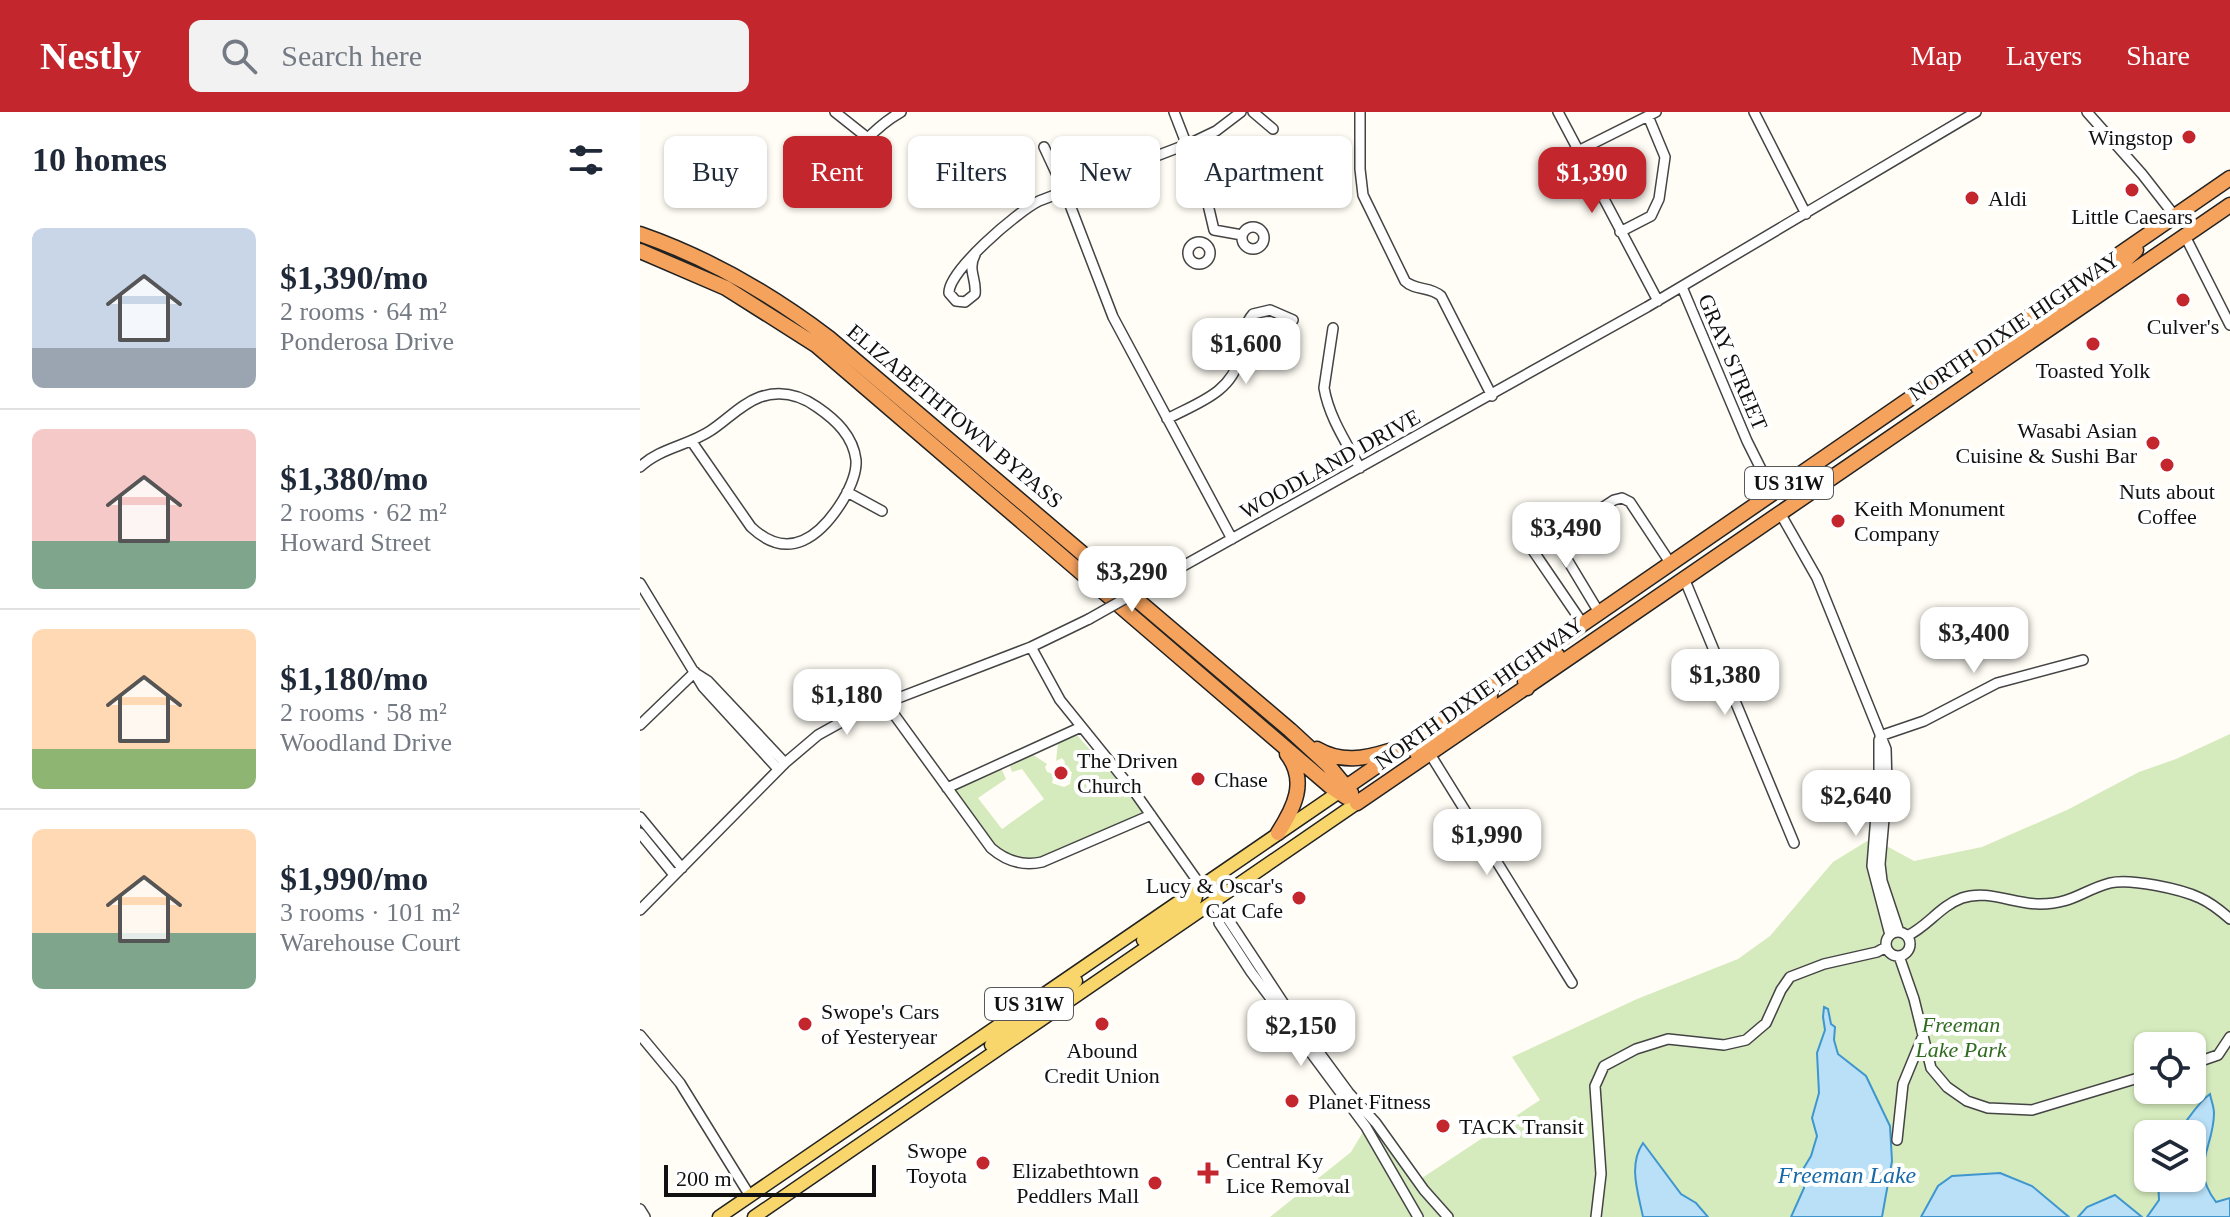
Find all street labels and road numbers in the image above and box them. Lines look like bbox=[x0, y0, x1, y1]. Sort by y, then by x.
street label: NORTH DIXIE HIGHWAY bbox=[1904, 246, 2124, 406]
street label: GRAY STREET bbox=[1693, 290, 1773, 434]
street label: ELIZABETHTOWN BYPASS bbox=[842, 319, 1068, 513]
street label: WOODLAND DRIVE bbox=[1235, 404, 1425, 524]
road number: US 31W bbox=[1745, 467, 1833, 499]
street label: NORTH DIXIE HIGHWAY bbox=[1370, 611, 1588, 774]
road number: US 31W bbox=[985, 988, 1073, 1020]

